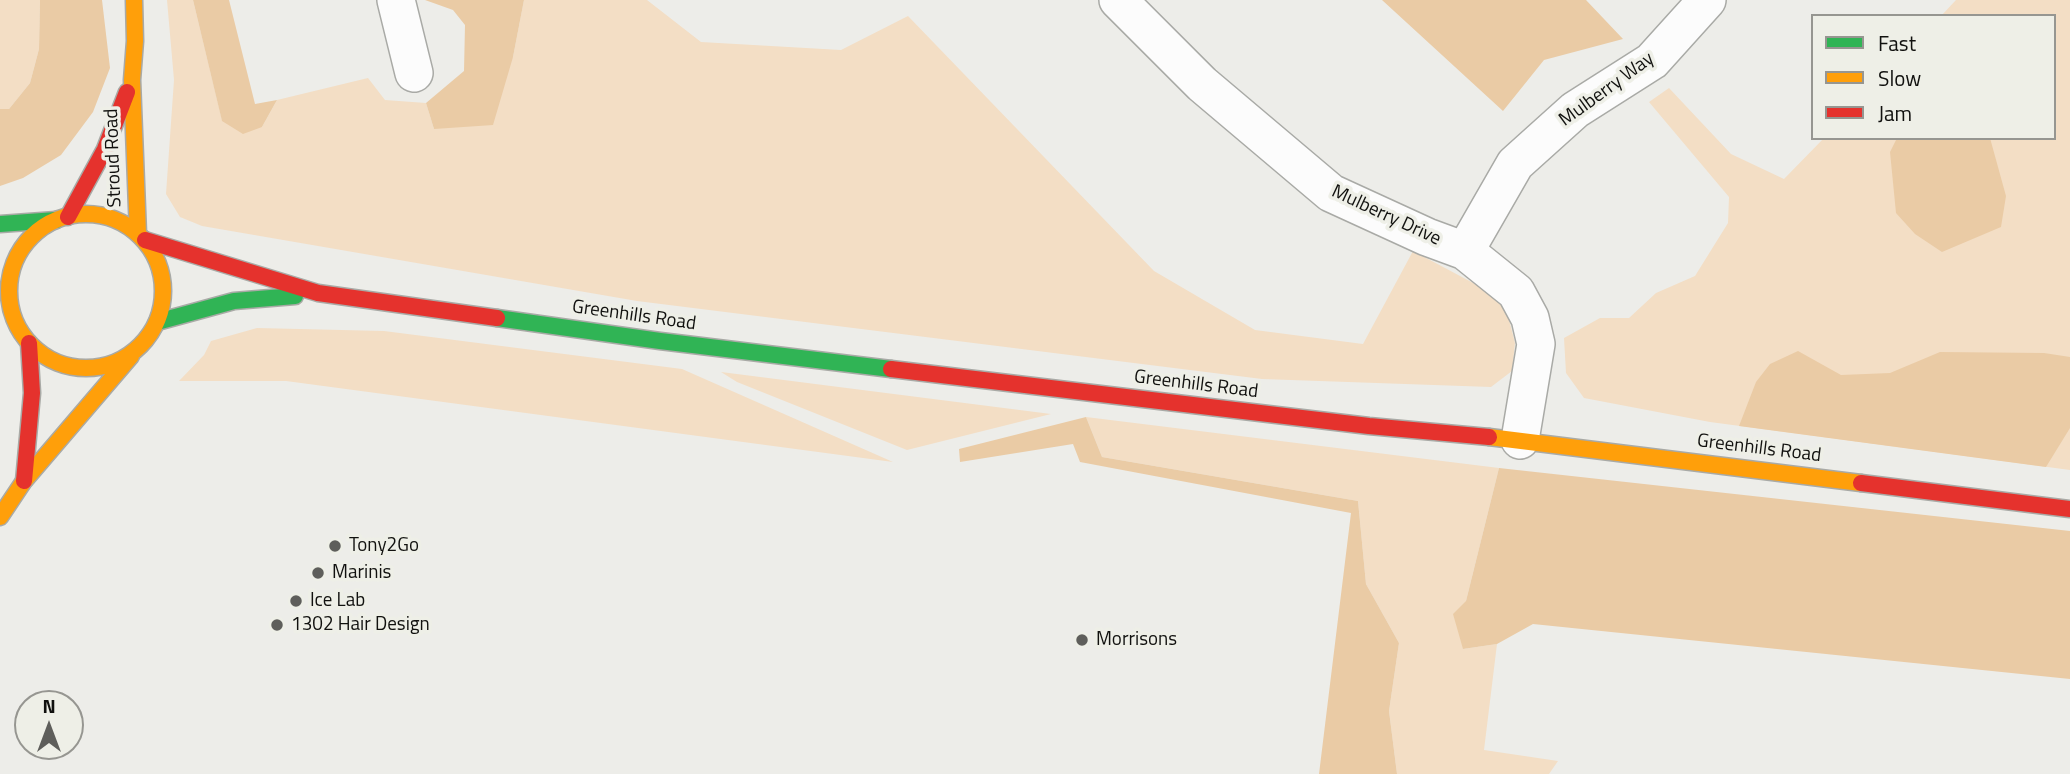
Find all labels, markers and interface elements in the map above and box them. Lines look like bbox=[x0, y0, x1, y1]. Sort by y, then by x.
legend bbox=[1811, 14, 2056, 140]
text: Fast bbox=[1878, 27, 1916, 59]
street label: Mulberry Way bbox=[1555, 48, 1659, 132]
text: Slow bbox=[1878, 62, 1921, 94]
text: Jam bbox=[1878, 97, 1912, 129]
street label: Stroud Road bbox=[101, 108, 127, 208]
street label: Mulberry Drive bbox=[1328, 181, 1444, 251]
street label: Greenhills Road bbox=[571, 296, 697, 336]
street label: Greenhills Road bbox=[1133, 366, 1259, 404]
street label: Greenhills Road bbox=[1696, 430, 1822, 468]
place label: Tony2Go bbox=[349, 535, 419, 557]
marker: Tony2Go bbox=[327, 538, 343, 554]
place label: Marinis bbox=[332, 562, 391, 584]
marker: Marinis bbox=[310, 565, 326, 581]
place label: Ice Lab bbox=[310, 590, 365, 612]
marker: Ice Lab bbox=[288, 593, 304, 609]
place label: 1302 Hair Design bbox=[291, 614, 430, 636]
marker: 1302 Hair Design bbox=[269, 617, 285, 633]
place label: Morrisons bbox=[1096, 629, 1177, 651]
marker: Morrisons bbox=[1074, 632, 1090, 648]
north arrow bbox=[14, 690, 84, 760]
text: N bbox=[42, 691, 56, 720]

